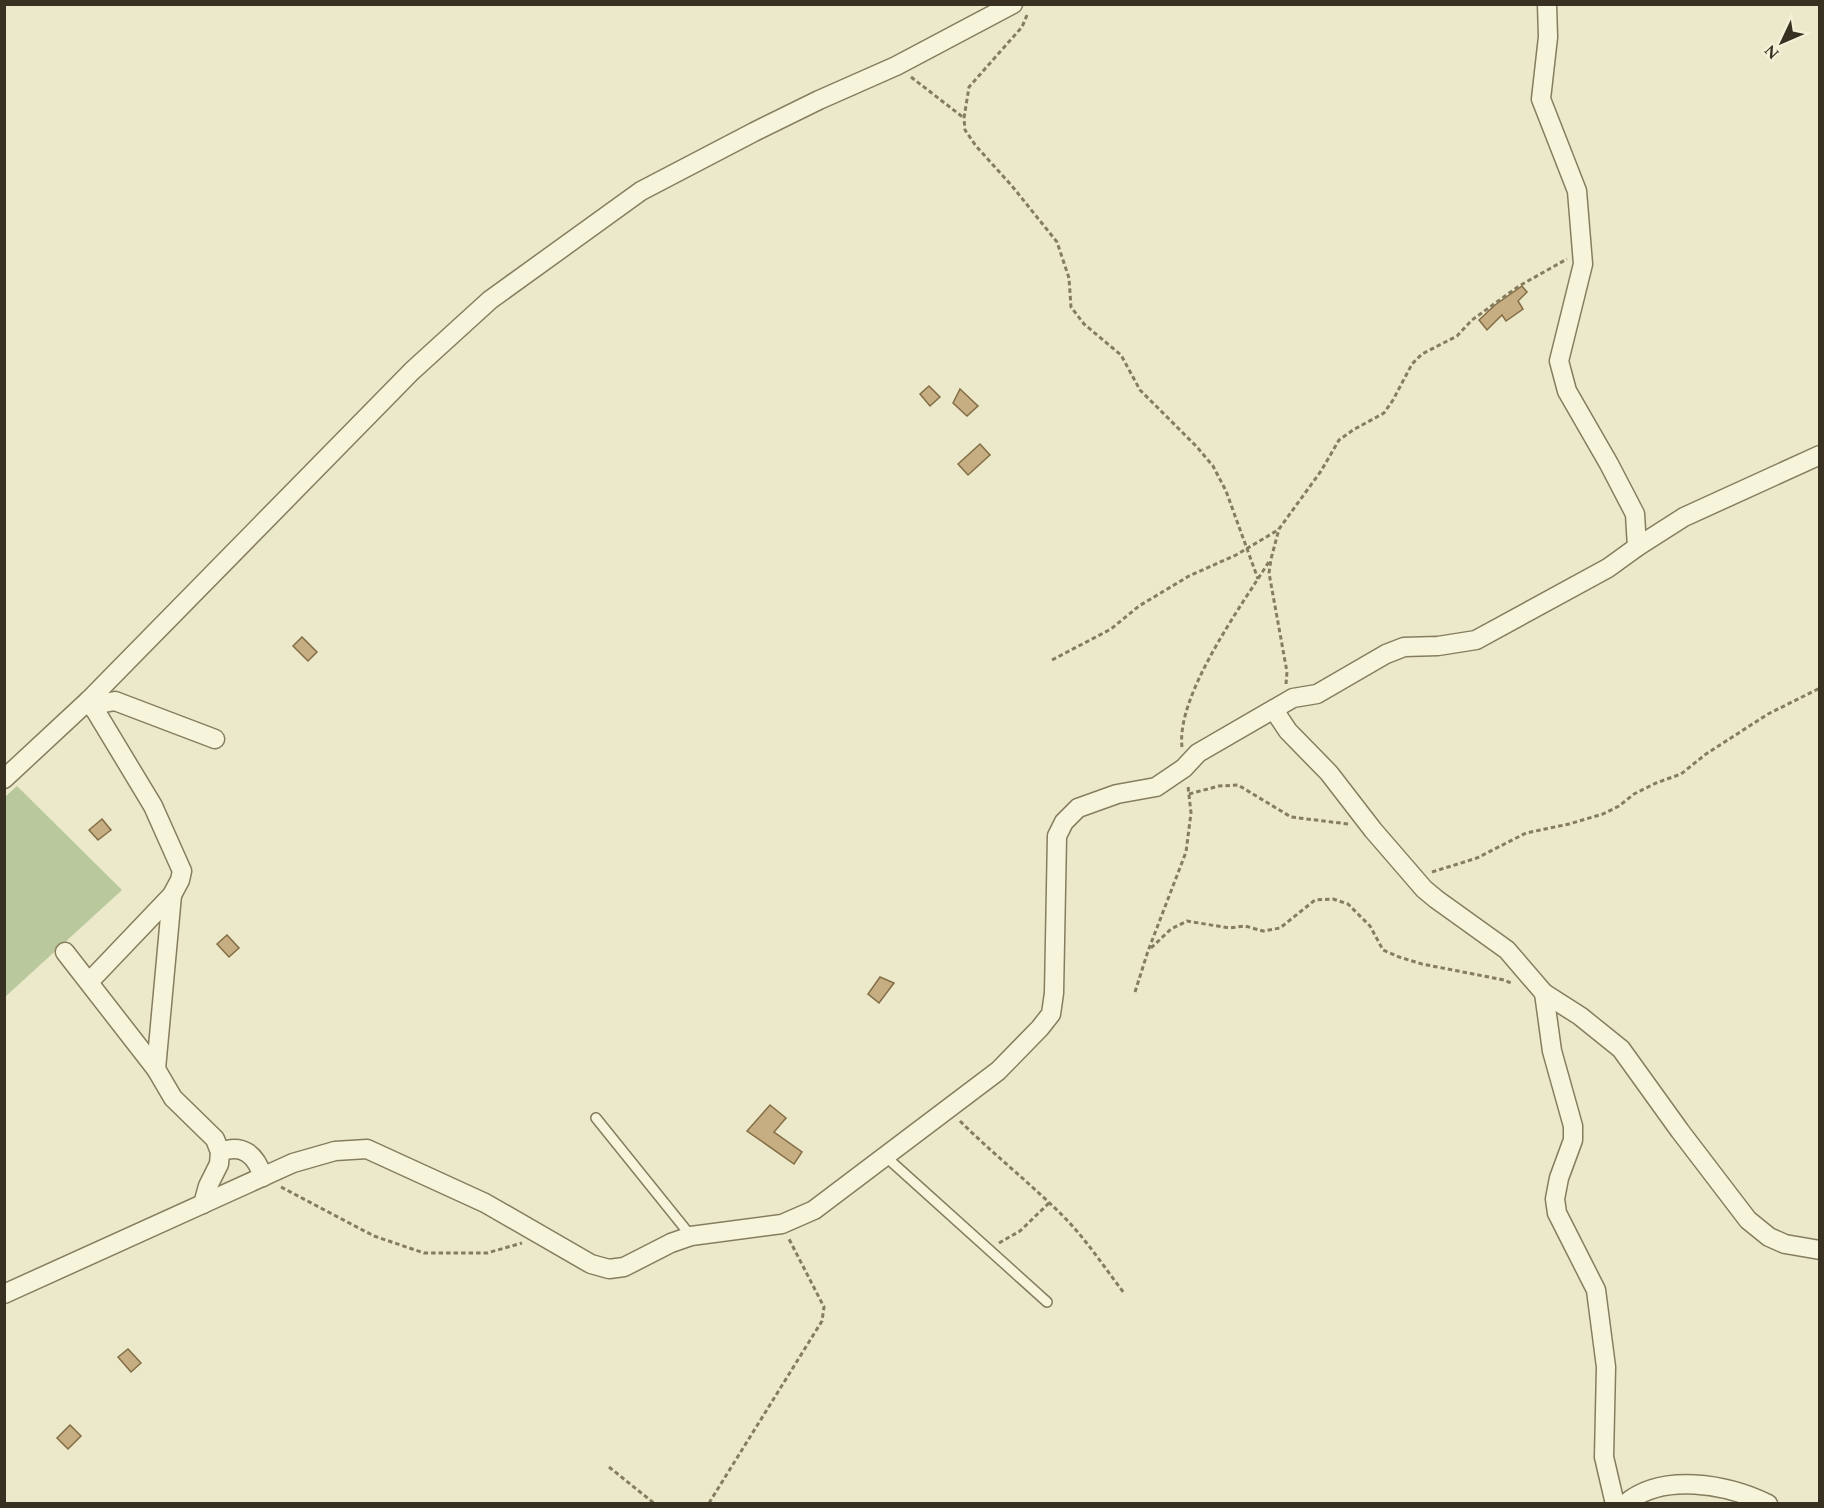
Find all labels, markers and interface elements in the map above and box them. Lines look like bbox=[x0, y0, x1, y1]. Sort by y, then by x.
north arrow bbox=[1752, 12, 1812, 72]
text: N bbox=[1759, 39, 1785, 65]

